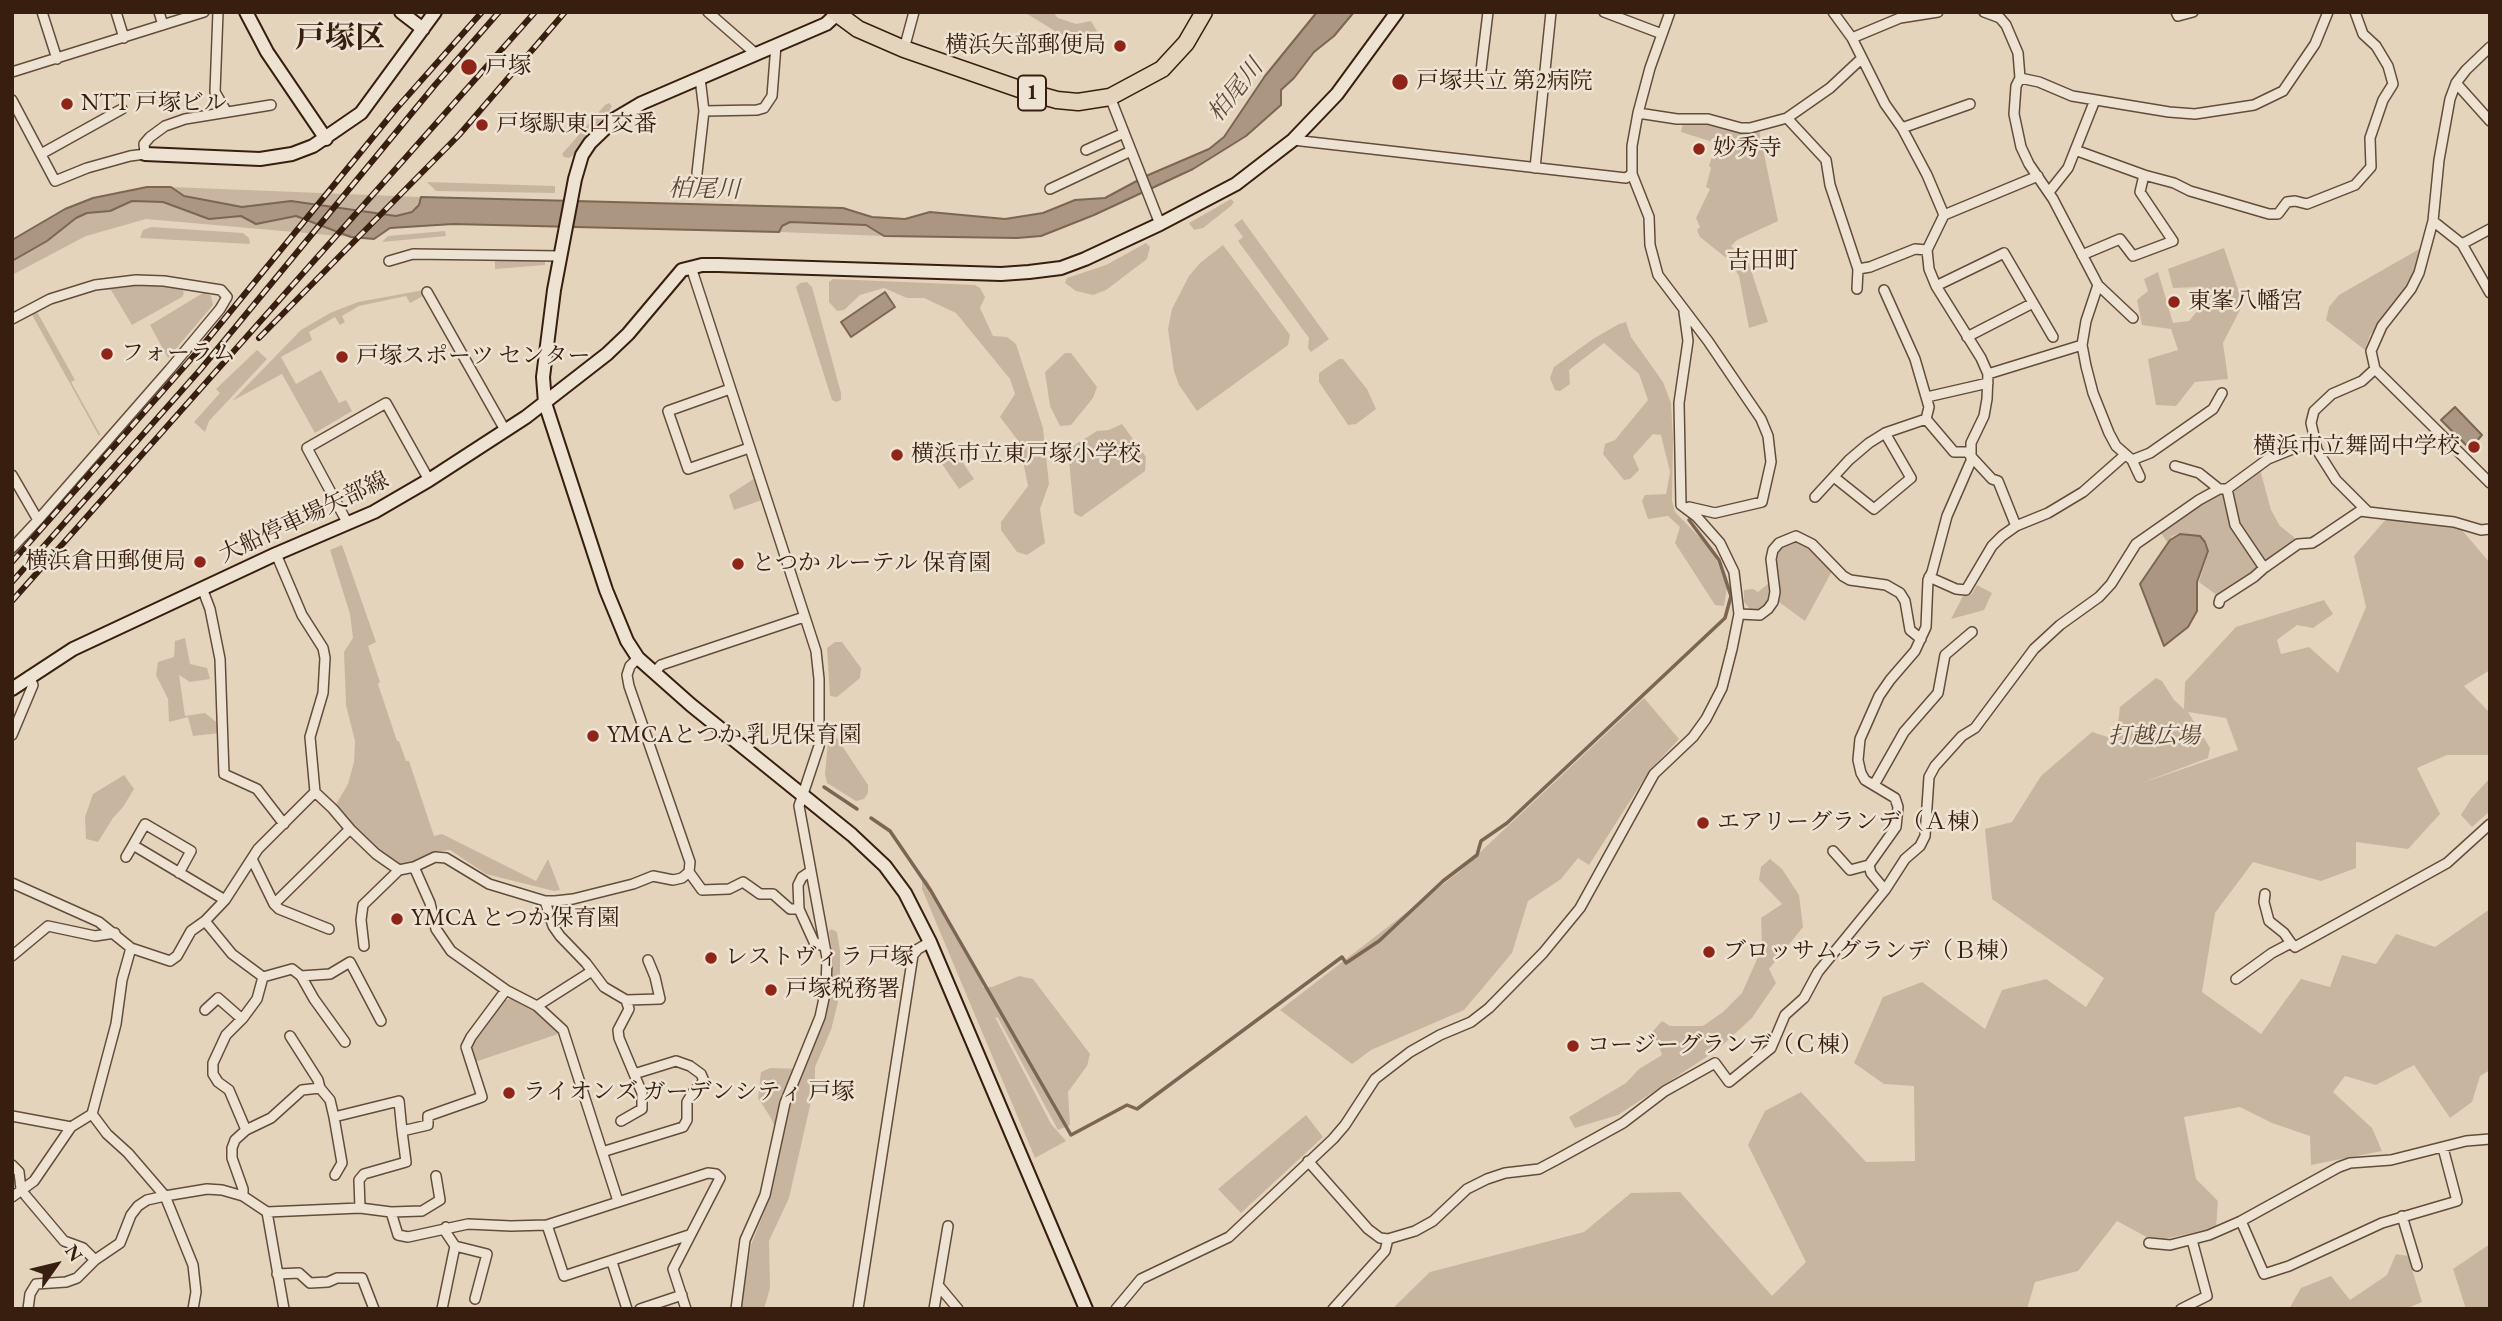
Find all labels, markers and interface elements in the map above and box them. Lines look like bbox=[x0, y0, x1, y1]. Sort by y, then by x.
district label: 戸塚区 bbox=[295, 21, 385, 57]
place label: 横浜矢部郵便局 bbox=[945, 32, 1106, 60]
marker: 横浜矢部郵便局 bbox=[1112, 38, 1128, 54]
place label: 戸塚 bbox=[485, 53, 531, 81]
water label: 柏尾川 bbox=[1202, 54, 1270, 128]
marker: 戸塚 bbox=[459, 57, 479, 77]
place label: 戸塚共立 第2病院 bbox=[1416, 68, 1593, 96]
marker: 戸塚共立 第2病院 bbox=[1390, 72, 1410, 92]
road number: 1 bbox=[1018, 76, 1046, 110]
place label: NTT 戸塚ビル bbox=[81, 90, 227, 118]
marker: NTT 戸塚ビル bbox=[59, 96, 75, 112]
place label: 戸塚駅東口交番 bbox=[496, 111, 657, 139]
marker: 戸塚駅東口交番 bbox=[474, 117, 490, 133]
place label: 妙秀寺 bbox=[1713, 135, 1782, 163]
marker: 妙秀寺 bbox=[1691, 141, 1707, 157]
water label: 柏尾川 bbox=[668, 175, 740, 205]
district label: 吉田町 bbox=[1726, 247, 1798, 275]
place label: 東峯八幡宮 bbox=[2188, 288, 2303, 316]
marker: 東峯八幡宮 bbox=[2166, 294, 2182, 310]
place label: フォーラム bbox=[121, 340, 236, 368]
place label: 戸塚スポーツ センター bbox=[356, 343, 591, 371]
marker: フォーラム bbox=[99, 346, 115, 362]
marker: 戸塚スポーツ センター bbox=[334, 349, 350, 365]
place label: 横浜市立舞岡中学校 bbox=[2253, 433, 2460, 461]
marker: 横浜市立舞岡中学校 bbox=[2466, 439, 2482, 455]
place label: 横浜市立東戸塚小学校 bbox=[911, 441, 1141, 469]
marker: 横浜市立東戸塚小学校 bbox=[889, 447, 905, 463]
street label: 大船停車場矢部線 bbox=[215, 467, 393, 569]
place label: 横浜倉田郵便局 bbox=[25, 548, 186, 576]
place label: とつか ルーテル 保育園 bbox=[752, 550, 991, 578]
marker: 横浜倉田郵便局 bbox=[192, 554, 208, 570]
marker: とつか ルーテル 保育園 bbox=[730, 556, 746, 572]
place label: YMCAとつか 乳児保育園 bbox=[607, 722, 862, 750]
park label: 打越広場 bbox=[2108, 723, 2200, 751]
marker: YMCAとつか 乳児保育園 bbox=[585, 728, 601, 744]
place label: エアリーグランデ（Ａ棟） bbox=[1717, 809, 1993, 837]
marker: エアリーグランデ（Ａ棟） bbox=[1695, 815, 1711, 831]
place label: YMCA とつか保育園 bbox=[411, 905, 620, 933]
marker: YMCA とつか保育園 bbox=[389, 911, 405, 927]
place label: ブロッサムグランデ（Ｂ棟） bbox=[1723, 938, 2022, 966]
place label: レストヴィラ 戸塚 bbox=[725, 944, 914, 972]
marker: ブロッサムグランデ（Ｂ棟） bbox=[1701, 944, 1717, 960]
marker: レストヴィラ 戸塚 bbox=[703, 950, 719, 966]
place label: 戸塚税務署 bbox=[785, 976, 900, 1004]
marker: 戸塚税務署 bbox=[763, 982, 779, 998]
place label: コージーグランデ（Ｃ棟） bbox=[1587, 1032, 1863, 1060]
marker: コージーグランデ（Ｃ棟） bbox=[1565, 1038, 1581, 1054]
place label: ライオンズ ガーデンシティ 戸塚 bbox=[523, 1079, 854, 1107]
marker: ライオンズ ガーデンシティ 戸塚 bbox=[501, 1085, 517, 1101]
north arrow bbox=[21, 1230, 91, 1300]
text: N bbox=[59, 1240, 88, 1266]

